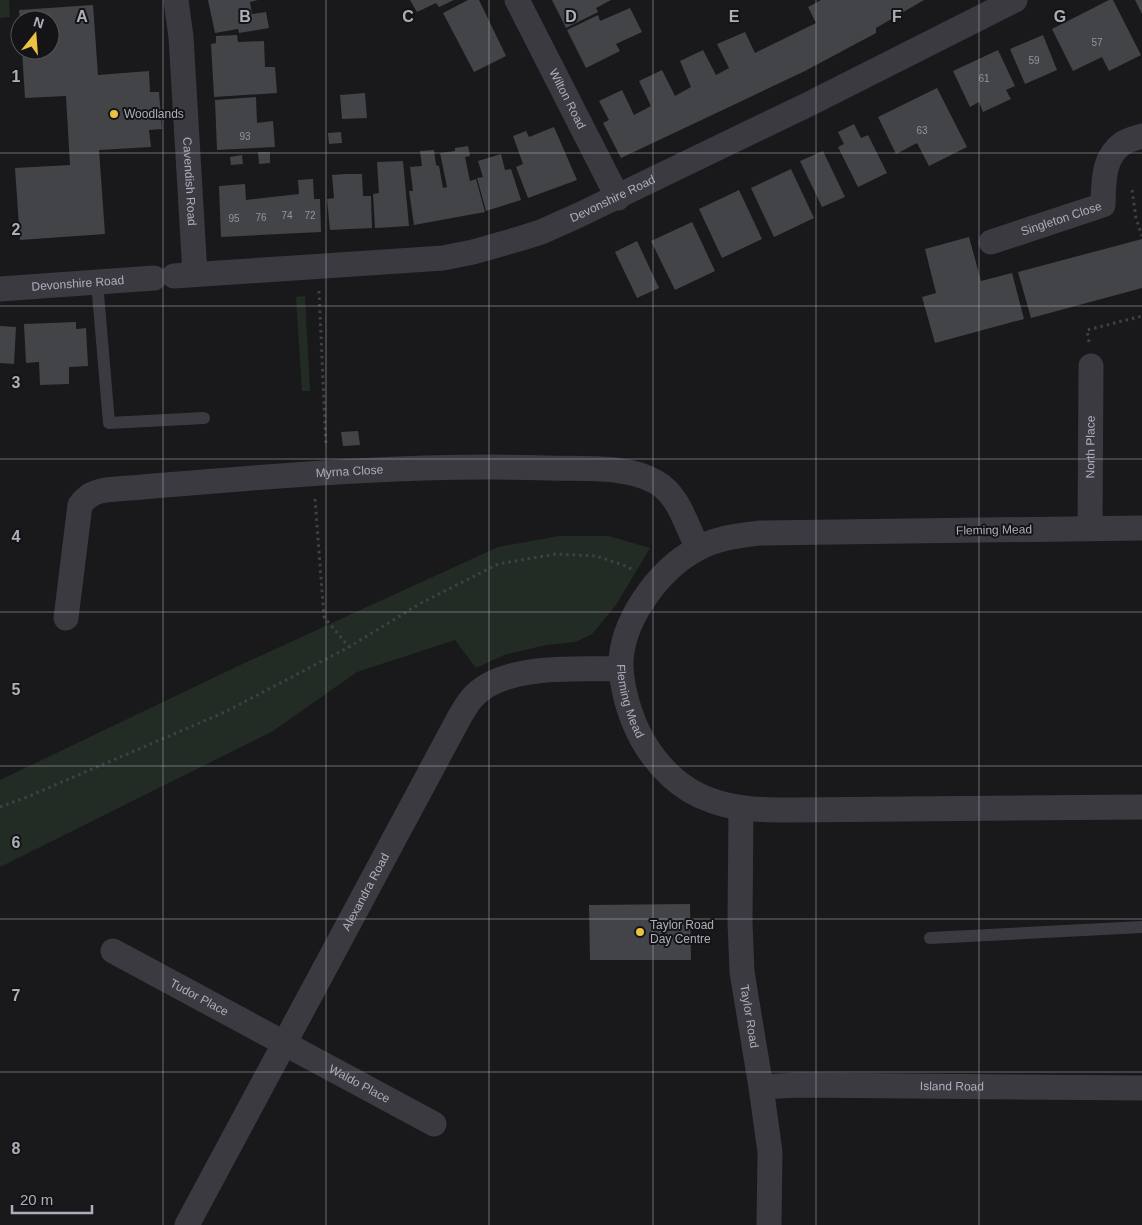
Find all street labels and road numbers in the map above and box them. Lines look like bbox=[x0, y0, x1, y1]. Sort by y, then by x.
street label: Wilton Road bbox=[546, 67, 589, 131]
street label: Cavendish Road bbox=[180, 137, 199, 226]
street label: Devonshire Road bbox=[568, 172, 657, 225]
street label: Singleton Close bbox=[1019, 199, 1104, 239]
street label: Devonshire Road bbox=[31, 273, 125, 294]
street label: North Place bbox=[1083, 415, 1098, 478]
street label: Myrna Close bbox=[315, 463, 384, 480]
street label: Fleming Mead bbox=[956, 522, 1032, 538]
street label: Fleming Mead bbox=[614, 664, 647, 740]
street label: Alexandra Road bbox=[339, 851, 392, 933]
street label: Tudor Place bbox=[168, 976, 231, 1019]
street label: Taylor Road bbox=[737, 984, 761, 1049]
street label: Waldo Place bbox=[327, 1062, 393, 1106]
street label: Island Road bbox=[920, 1079, 984, 1094]

